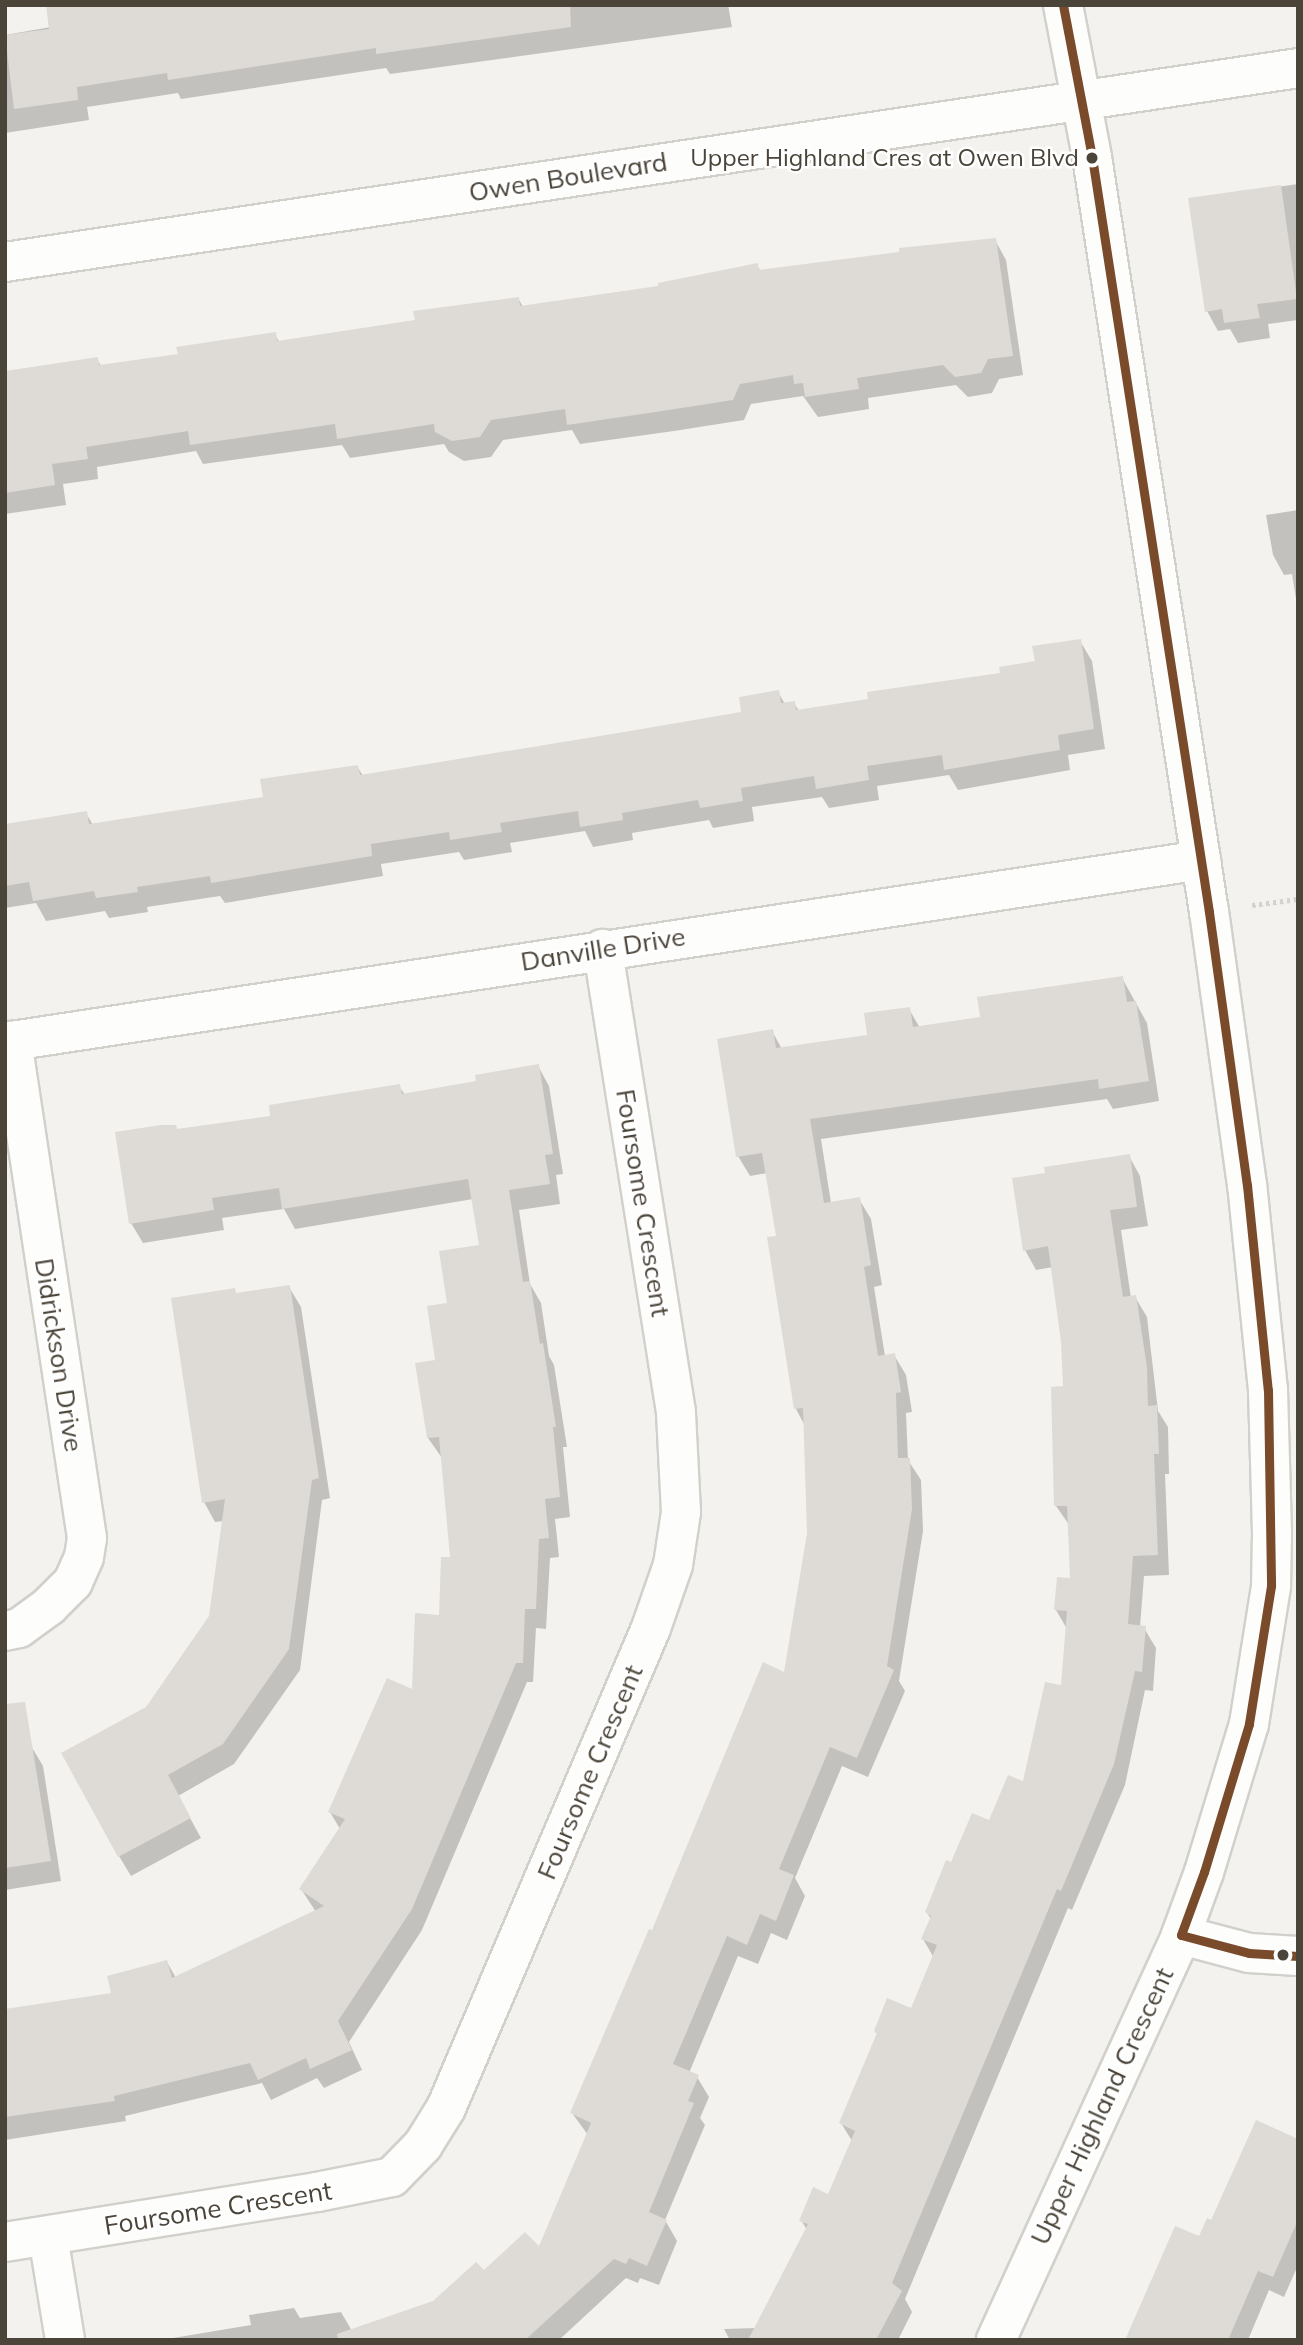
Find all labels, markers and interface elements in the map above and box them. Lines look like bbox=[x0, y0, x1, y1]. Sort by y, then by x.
place label: Upper Highland Cres at Owen Blvd bbox=[690, 144, 1079, 172]
street label: Owen Boulevard bbox=[467, 146, 669, 208]
marker: Upper Highland Cres at Owen Blvd bbox=[1085, 151, 1099, 165]
street label: Danville Drive bbox=[518, 921, 688, 977]
street label: Foursome Crescent bbox=[610, 1087, 676, 1319]
street label: Didrickson Drive bbox=[28, 1256, 90, 1454]
street label: Foursome Crescent bbox=[531, 1660, 649, 1884]
unlabelled marker bbox=[1276, 1948, 1290, 1962]
street label: Upper Highland Crescent bbox=[1024, 1962, 1180, 2250]
street label: Foursome Crescent bbox=[102, 2175, 334, 2241]

